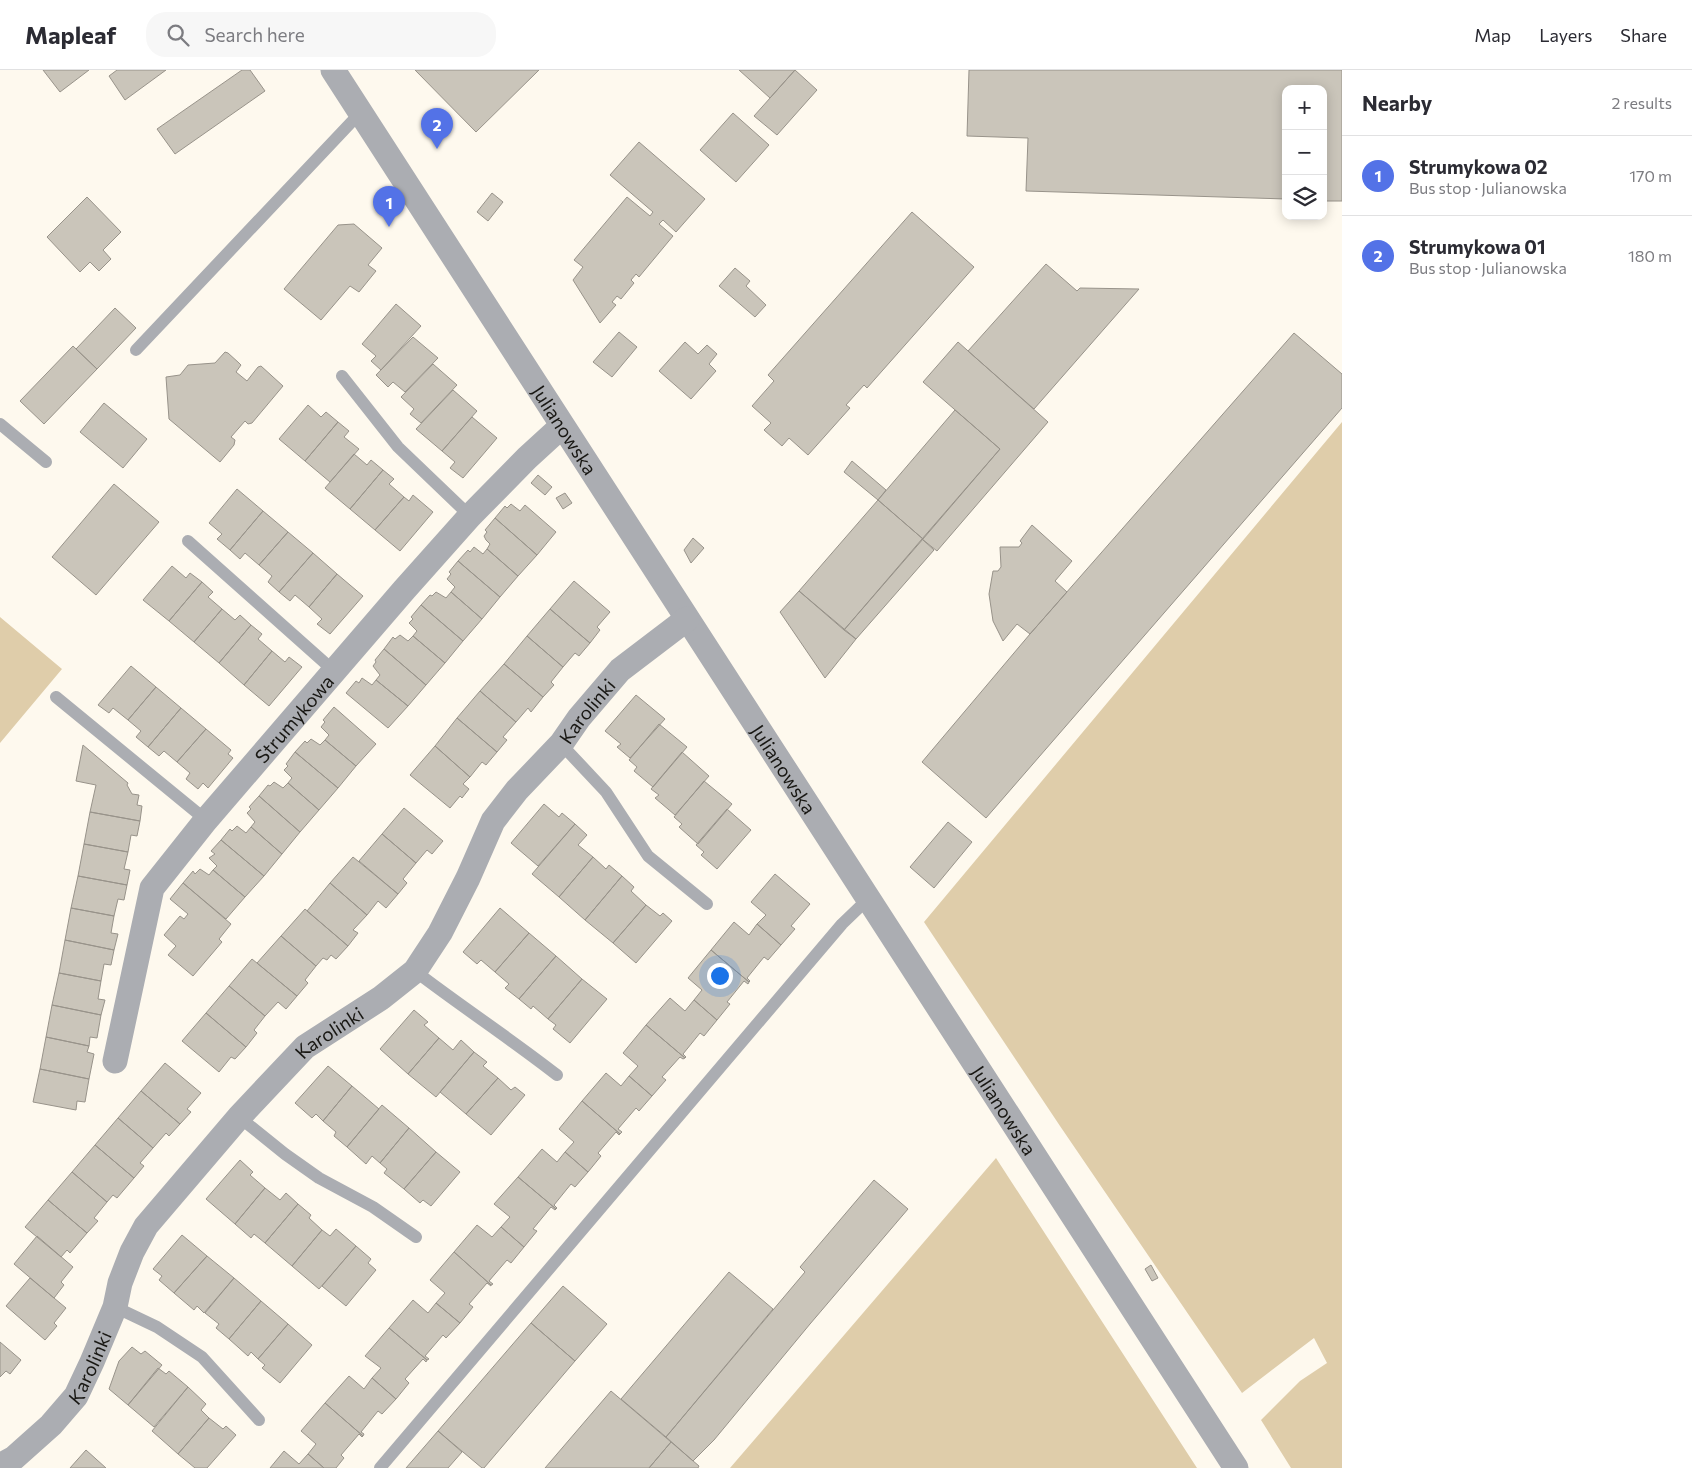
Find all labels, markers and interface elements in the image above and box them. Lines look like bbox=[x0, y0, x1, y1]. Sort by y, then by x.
search box bbox=[146, 12, 496, 57]
text: Mapleaf bbox=[25, 20, 116, 49]
icon: search bbox=[164, 21, 192, 49]
text: Search here bbox=[204, 23, 305, 46]
text: Map bbox=[1474, 24, 1511, 46]
text: Layers bbox=[1539, 24, 1592, 46]
text: Share bbox=[1620, 24, 1667, 46]
map controls bbox=[1282, 85, 1327, 220]
button: + bbox=[1282, 85, 1327, 130]
text: Nearby bbox=[1362, 90, 1432, 115]
text: 2 results bbox=[1611, 93, 1672, 112]
pin: 2 bbox=[421, 108, 453, 149]
button: − bbox=[1282, 130, 1327, 175]
text: Strumykowa 02 bbox=[1409, 155, 1548, 178]
text: 1 bbox=[1374, 166, 1382, 185]
text: 170 m bbox=[1629, 166, 1672, 185]
button: layers bbox=[1282, 175, 1327, 220]
text: Bus stop · Julianowska bbox=[1409, 178, 1567, 197]
pin: 1 bbox=[373, 186, 405, 227]
text: Strumykowa 01 bbox=[1409, 235, 1546, 258]
text: 2 bbox=[1373, 246, 1383, 265]
text: 180 m bbox=[1628, 246, 1672, 265]
text: Bus stop · Julianowska bbox=[1409, 258, 1567, 277]
street label: Julianowska bbox=[528, 381, 603, 479]
street label: Strumykowa bbox=[249, 669, 338, 767]
street label: Karolinki bbox=[553, 673, 619, 748]
street label: Julianowska bbox=[747, 720, 822, 818]
your location bbox=[707, 963, 733, 989]
street label: Karolinki bbox=[289, 1001, 367, 1063]
street label: Julianowska bbox=[967, 1061, 1042, 1159]
street label: Karolinki bbox=[63, 1327, 115, 1408]

